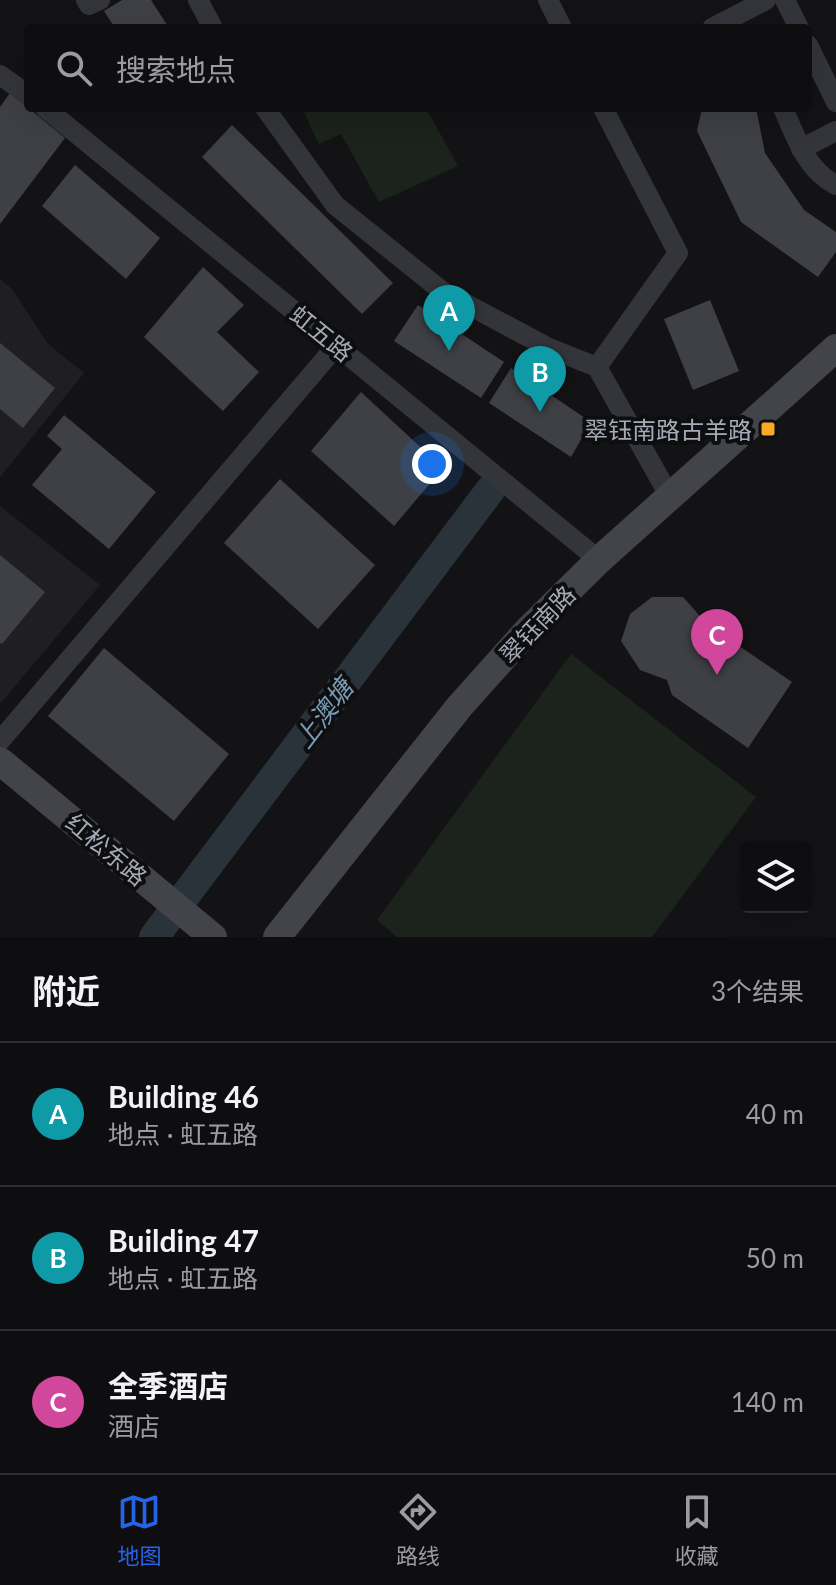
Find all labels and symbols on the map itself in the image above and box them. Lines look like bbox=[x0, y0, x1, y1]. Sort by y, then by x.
pin: A bbox=[423, 285, 475, 351]
street label: 虹五路 bbox=[285, 299, 359, 367]
pin: B bbox=[514, 346, 566, 412]
place label: 翠钰南路古羊路 bbox=[584, 415, 752, 444]
marker: 翠钰南路古羊路 bbox=[759, 420, 777, 438]
your location bbox=[412, 444, 452, 484]
street label: 翠钰南路 bbox=[493, 579, 581, 669]
pin: C bbox=[691, 609, 743, 675]
water label: 上澳塘 bbox=[287, 669, 362, 754]
street label: 红松东路 bbox=[61, 807, 153, 891]

